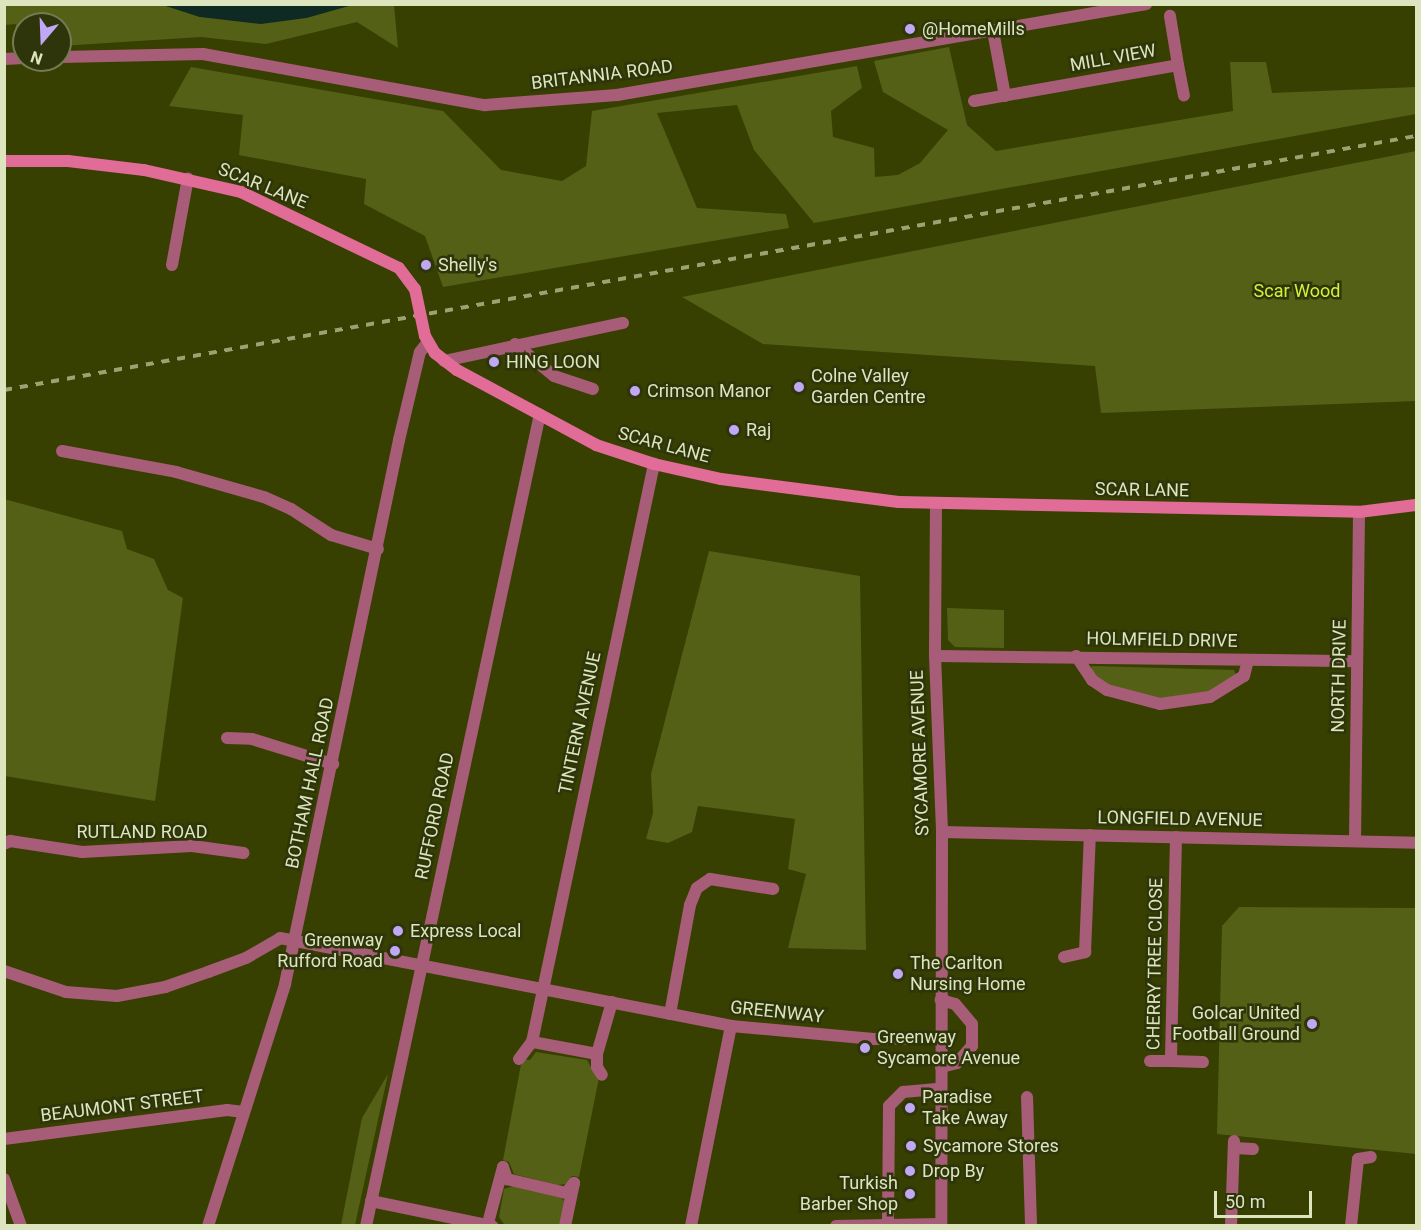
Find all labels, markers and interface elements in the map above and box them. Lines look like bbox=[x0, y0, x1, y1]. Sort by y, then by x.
north arrow bbox=[12, 12, 72, 72]
place label: @HomeMills bbox=[922, 18, 1025, 40]
marker: @HomeMills bbox=[903, 22, 917, 36]
street label: MILL VIEW bbox=[1068, 40, 1158, 76]
text: N bbox=[28, 47, 45, 68]
street label: BRITANNIA ROAD bbox=[530, 56, 674, 94]
street label: SCAR LANE bbox=[215, 158, 311, 214]
place label: Shelly's bbox=[438, 254, 497, 276]
marker: Shelly's bbox=[419, 258, 433, 272]
park label: Scar Wood bbox=[1254, 280, 1340, 302]
place label: HING LOON bbox=[506, 351, 600, 373]
marker: HING LOON bbox=[487, 355, 501, 369]
place label: Colne Valley Garden Centre bbox=[811, 366, 926, 409]
place label: Crimson Manor bbox=[647, 380, 771, 402]
marker: Colne Valley Garden Centre bbox=[792, 380, 806, 394]
marker: Crimson Manor bbox=[628, 384, 642, 398]
place label: Raj bbox=[746, 419, 771, 441]
street label: SCAR LANE bbox=[616, 422, 712, 468]
marker: Raj bbox=[727, 423, 741, 437]
street label: SCAR LANE bbox=[1095, 478, 1189, 502]
street label: NORTH DRIVE bbox=[1327, 619, 1351, 733]
street label: HOLMFIELD DRIVE bbox=[1086, 628, 1238, 652]
street label: TINTERN AVENUE bbox=[554, 650, 606, 796]
street label: SYCAMORE AVENUE bbox=[906, 670, 934, 836]
street label: BOTHAM HALL ROAD bbox=[281, 695, 339, 871]
street label: RUFFORD ROAD bbox=[411, 751, 459, 881]
street label: LONGFIELD AVENUE bbox=[1097, 807, 1263, 831]
street label: RUTLAND ROAD bbox=[76, 821, 208, 843]
street label: CHERRY TREE CLOSE bbox=[1143, 877, 1167, 1051]
place label: Express Local bbox=[410, 920, 521, 942]
marker: Express Local bbox=[391, 924, 405, 938]
place label: Greenway Rufford Road bbox=[277, 930, 383, 972]
marker: Greenway Rufford Road bbox=[388, 944, 402, 958]
place label: The Carlton Nursing Home bbox=[910, 953, 1025, 996]
marker: The Carlton Nursing Home bbox=[891, 967, 905, 981]
street label: GREENWAY bbox=[729, 996, 825, 1028]
place label: Golcar United Football Ground bbox=[1172, 1003, 1300, 1046]
marker: Golcar United Football Ground bbox=[1305, 1017, 1319, 1031]
place label: Greenway Sycamore Avenue bbox=[877, 1027, 1020, 1070]
marker: Greenway Sycamore Avenue bbox=[858, 1041, 872, 1055]
street label: BEAUMONT STREET bbox=[39, 1085, 205, 1127]
place label: Paradise Take Away bbox=[922, 1087, 1008, 1130]
marker: Paradise Take Away bbox=[903, 1101, 917, 1115]
place label: Sycamore Stores bbox=[923, 1135, 1059, 1157]
marker: Sycamore Stores bbox=[904, 1139, 918, 1153]
place label: Drop By bbox=[922, 1160, 984, 1182]
marker: Drop By bbox=[903, 1164, 917, 1178]
place label: Turkish Barber Shop bbox=[800, 1173, 898, 1216]
scale bar bbox=[1217, 1179, 1314, 1217]
marker: Turkish Barber Shop bbox=[903, 1187, 917, 1201]
text: 50 m bbox=[1225, 1191, 1265, 1212]

